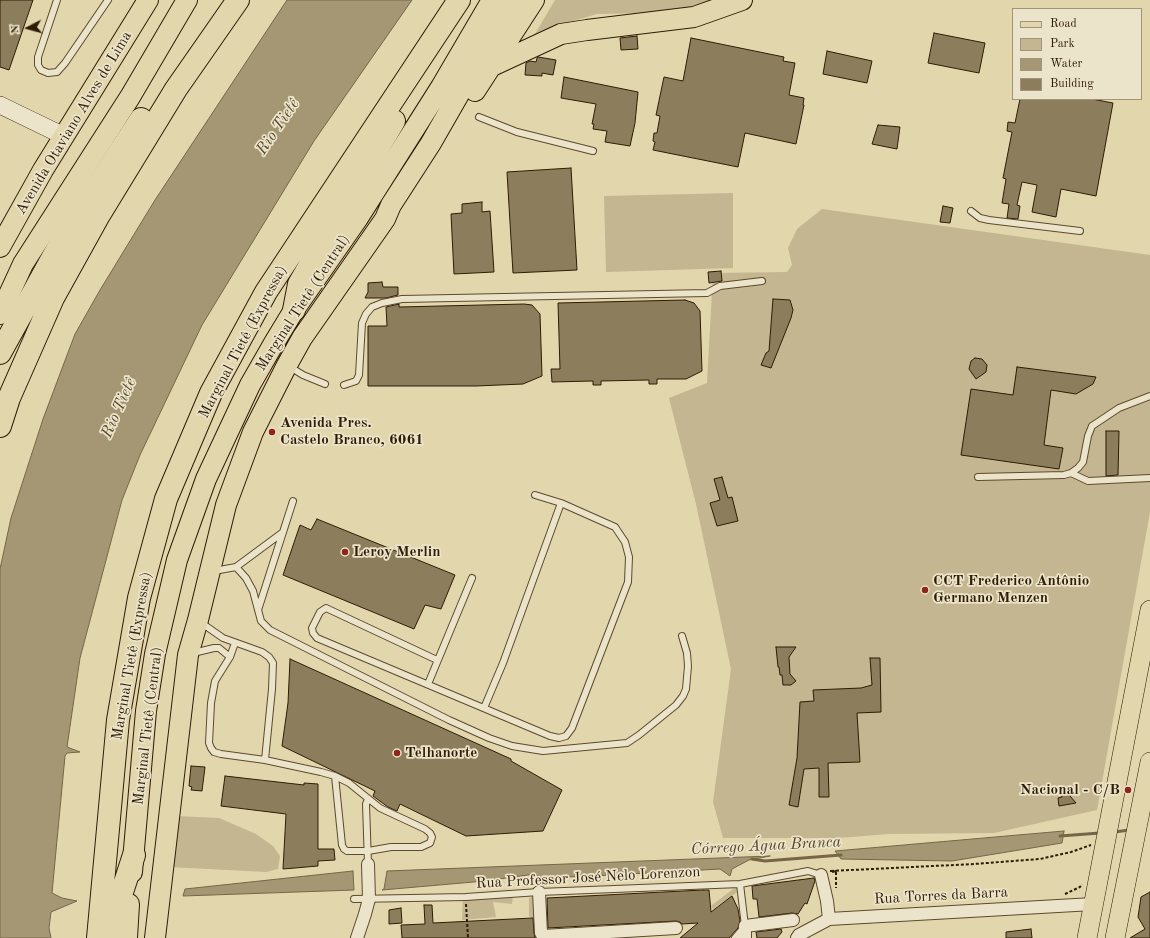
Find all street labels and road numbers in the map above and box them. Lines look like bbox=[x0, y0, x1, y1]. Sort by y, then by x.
street label: Avenida Otaviano Alves de Lima bbox=[12, 28, 136, 218]
street label: Marginal Tietê (Central) bbox=[252, 231, 354, 375]
street label: Marginal Tietê (Expressa) bbox=[195, 262, 291, 422]
street label: Marginal Tietê (Expressa) bbox=[108, 570, 156, 742]
street label: Marginal Tietê (Central) bbox=[129, 646, 167, 806]
street label: Rua Professor José Nelo Lorenzon bbox=[475, 863, 701, 893]
street label: Rua Torres da Barra bbox=[873, 883, 1009, 909]

